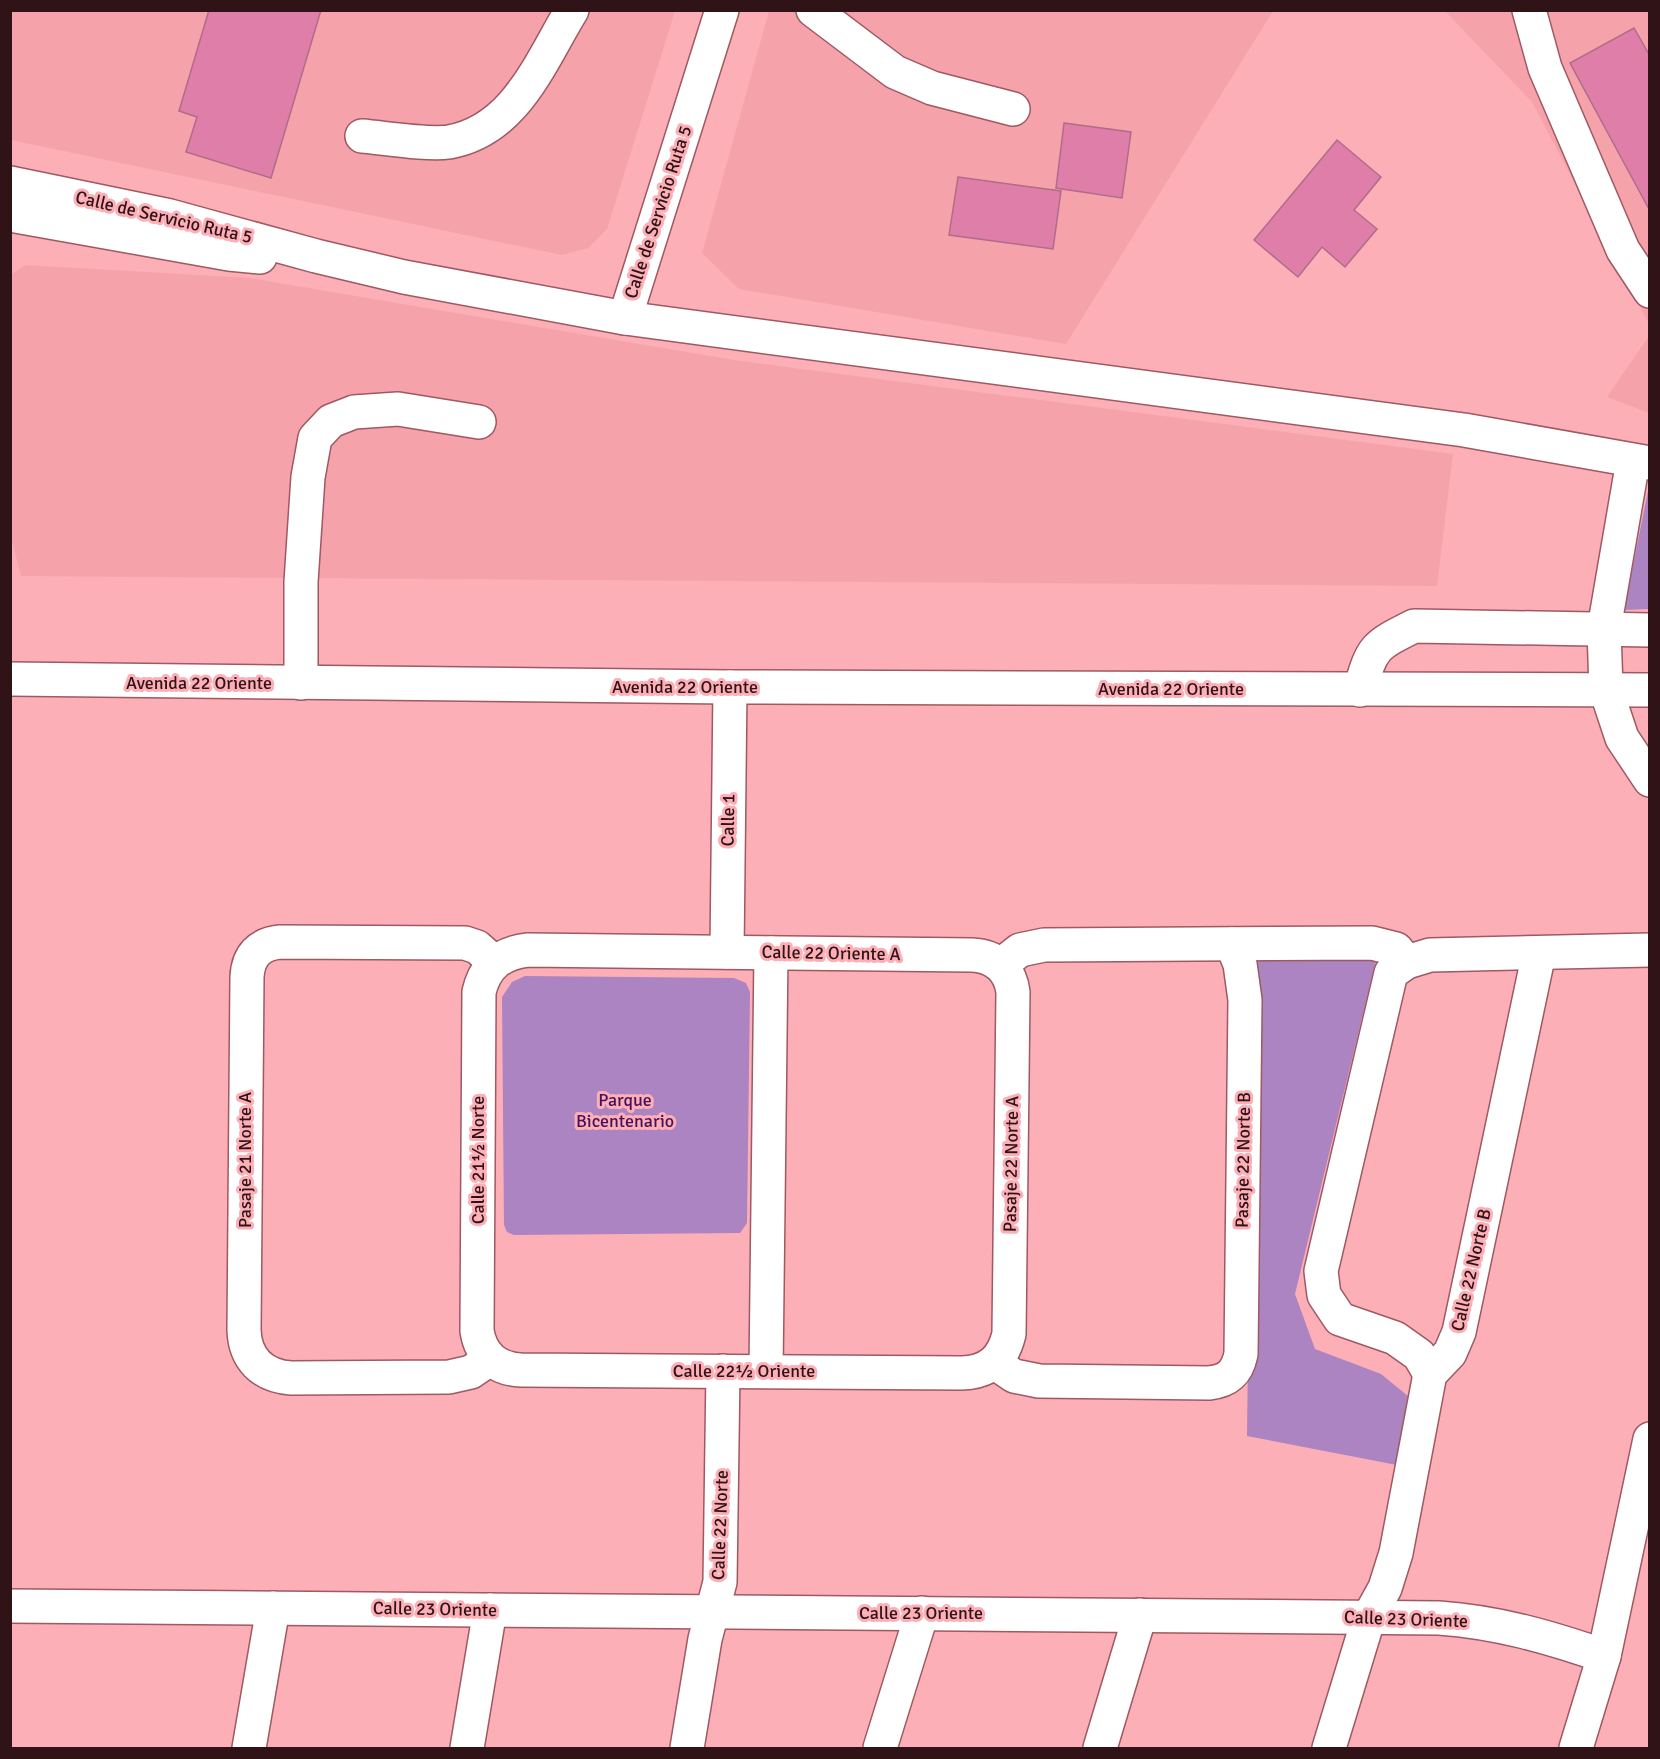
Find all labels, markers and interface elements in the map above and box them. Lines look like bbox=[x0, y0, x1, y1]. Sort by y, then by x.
street label: Calle de Servicio Ruta 5 bbox=[620, 123, 696, 301]
street label: Calle de Servicio Ruta 5 bbox=[73, 186, 255, 248]
street label: Avenida 22 Oriente bbox=[126, 672, 272, 694]
street label: Avenida 22 Oriente bbox=[612, 676, 758, 698]
street label: Avenida 22 Oriente bbox=[1098, 678, 1244, 700]
street label: Calle 1 bbox=[717, 793, 739, 847]
street label: Calle 22 Oriente A bbox=[761, 941, 901, 965]
park label: Parque Bicentenario bbox=[576, 1089, 674, 1132]
street label: Pasaje 21 Norte A bbox=[234, 1092, 256, 1228]
street label: Pasaje 22 Norte B bbox=[1231, 1092, 1255, 1228]
street label: Calle 21½ Norte bbox=[467, 1096, 489, 1224]
street label: Pasaje 22 Norte A bbox=[999, 1096, 1023, 1232]
street label: Calle 22 Norte B bbox=[1446, 1207, 1496, 1333]
street label: Calle 22½ Oriente bbox=[673, 1360, 815, 1382]
street label: Calle 22 Norte bbox=[707, 1470, 733, 1580]
street label: Calle 23 Oriente bbox=[373, 1597, 497, 1621]
street label: Calle 23 Oriente bbox=[859, 1602, 983, 1624]
street label: Calle 23 Oriente bbox=[1344, 1606, 1468, 1632]

